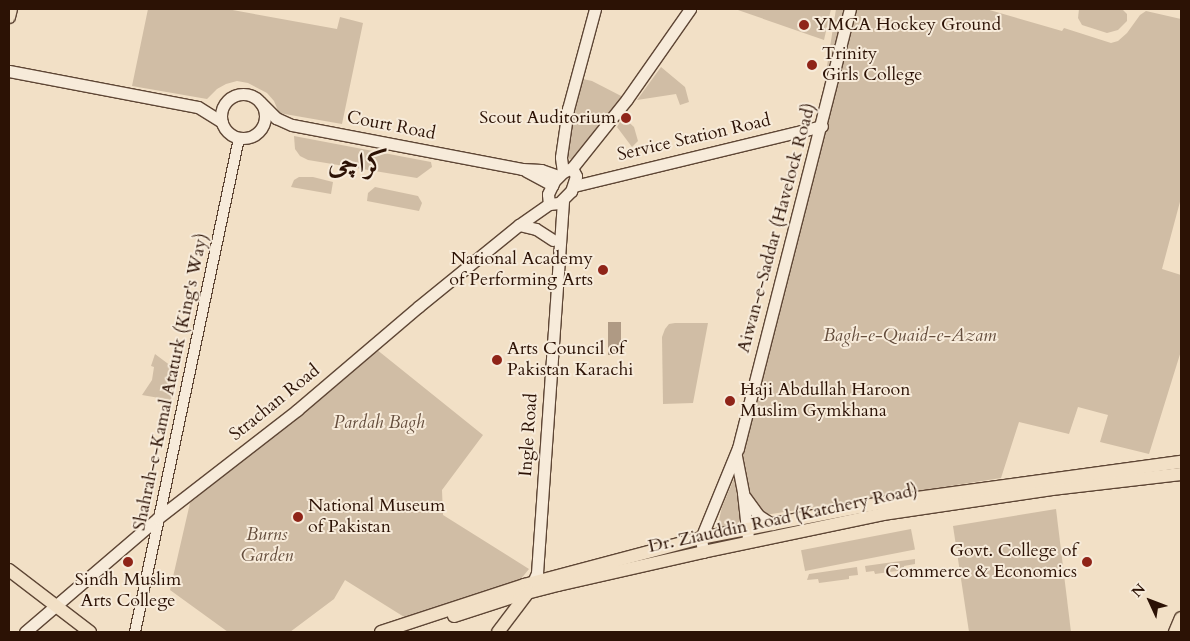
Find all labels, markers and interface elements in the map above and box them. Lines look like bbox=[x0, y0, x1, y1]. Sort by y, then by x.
place label: YMCA Hockey Ground bbox=[814, 14, 1001, 36]
marker: YMCA Hockey Ground bbox=[798, 19, 810, 31]
place label: Trinity Girls College bbox=[822, 44, 922, 86]
marker: Trinity Girls College bbox=[806, 59, 818, 71]
street label: Aiwan-e-Saddar (Havelock Road) bbox=[733, 101, 821, 355]
street label: Court Road bbox=[345, 107, 437, 145]
place label: Scout Auditorium bbox=[479, 107, 616, 129]
street label: Service Station Road bbox=[615, 110, 773, 166]
marker: Scout Auditorium bbox=[620, 112, 632, 124]
district label: کراچی bbox=[328, 146, 388, 180]
street label: Shahrah-e-Kamal Ataturk (King's Way) bbox=[129, 231, 213, 533]
place label: National Academy of Performing Arts bbox=[449, 249, 593, 292]
marker: National Academy of Performing Arts bbox=[597, 264, 609, 276]
park label: Bagh-e-Quaid-e-Azam bbox=[823, 325, 997, 347]
place label: Arts Council of Pakistan Karachi bbox=[507, 339, 633, 382]
marker: Arts Council of Pakistan Karachi bbox=[491, 354, 503, 366]
street label: Strachan Road bbox=[226, 360, 324, 446]
place label: Haji Abdullah Haroon Muslim Gymkhana bbox=[740, 380, 910, 422]
street label: Ingle Road bbox=[515, 393, 543, 477]
marker: Haji Abdullah Haroon Muslim Gymkhana bbox=[724, 395, 736, 407]
park label: Pardah Bagh bbox=[333, 412, 425, 434]
street label: Dr. Ziauddin Road (Katchery Road) bbox=[646, 480, 920, 558]
place label: National Museum of Pakistan bbox=[308, 496, 445, 538]
marker: National Museum of Pakistan bbox=[292, 511, 304, 523]
park label: Burns Garden bbox=[241, 525, 293, 568]
place label: Govt. College of Commerce & Economics bbox=[885, 541, 1077, 584]
marker: Sindh Muslim Arts College bbox=[122, 556, 134, 568]
marker: Govt. College of Commerce & Economics bbox=[1081, 556, 1093, 568]
place label: Sindh Muslim Arts College bbox=[75, 570, 181, 612]
north arrow bbox=[1125, 576, 1175, 626]
text: N bbox=[1128, 580, 1150, 601]

